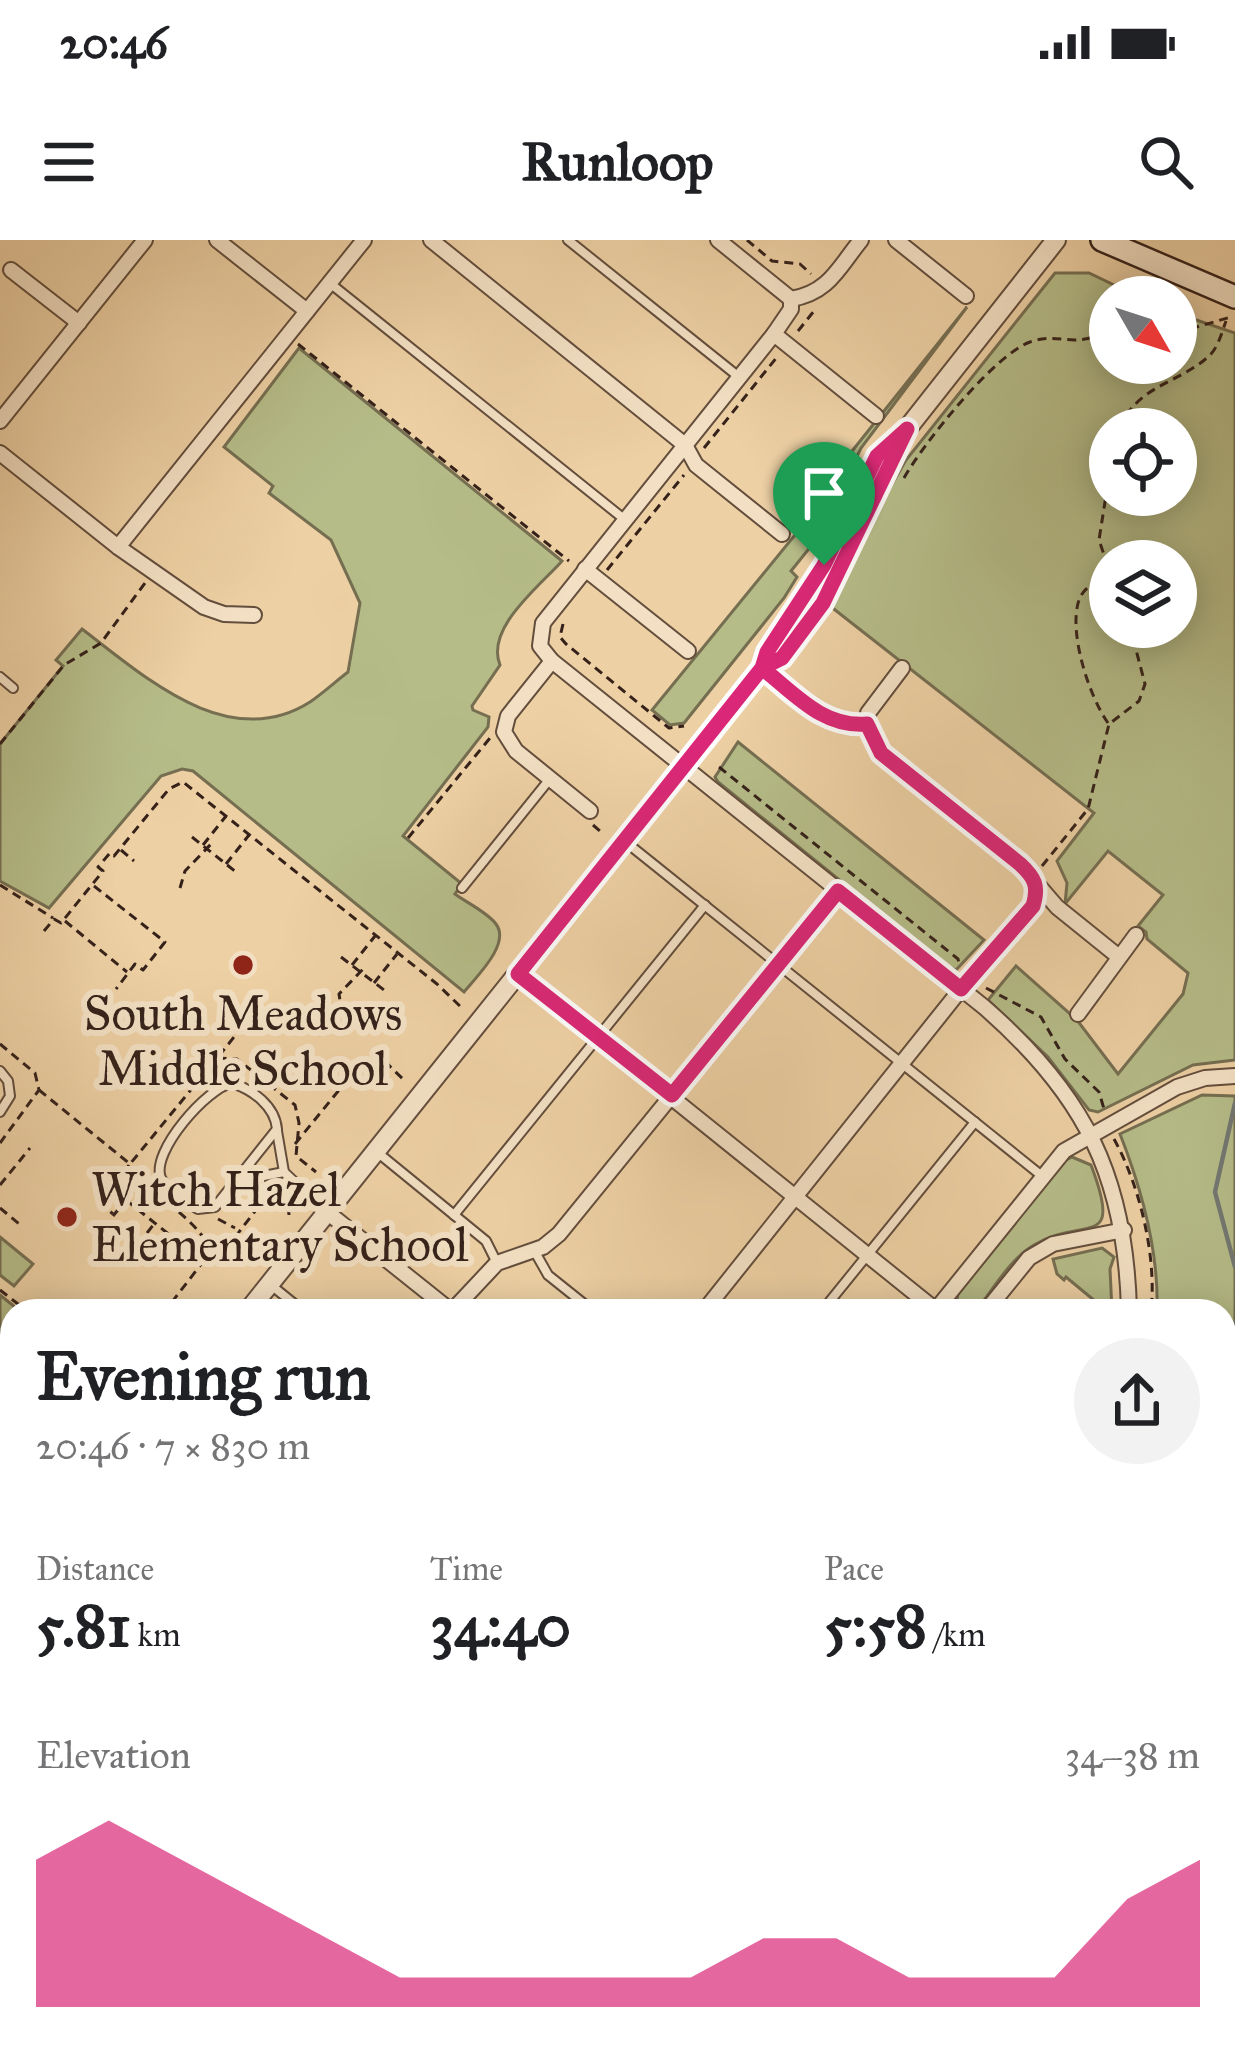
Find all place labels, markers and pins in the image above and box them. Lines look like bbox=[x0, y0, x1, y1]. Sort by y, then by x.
pin bbox=[773, 442, 875, 565]
marker: South Meadows Middle School bbox=[230, 952, 256, 978]
place label: South Meadows Middle School bbox=[84, 984, 402, 1098]
place label: Witch Hazel Elementary School bbox=[91, 1160, 468, 1274]
marker: Witch Hazel Elementary School bbox=[54, 1204, 80, 1230]

